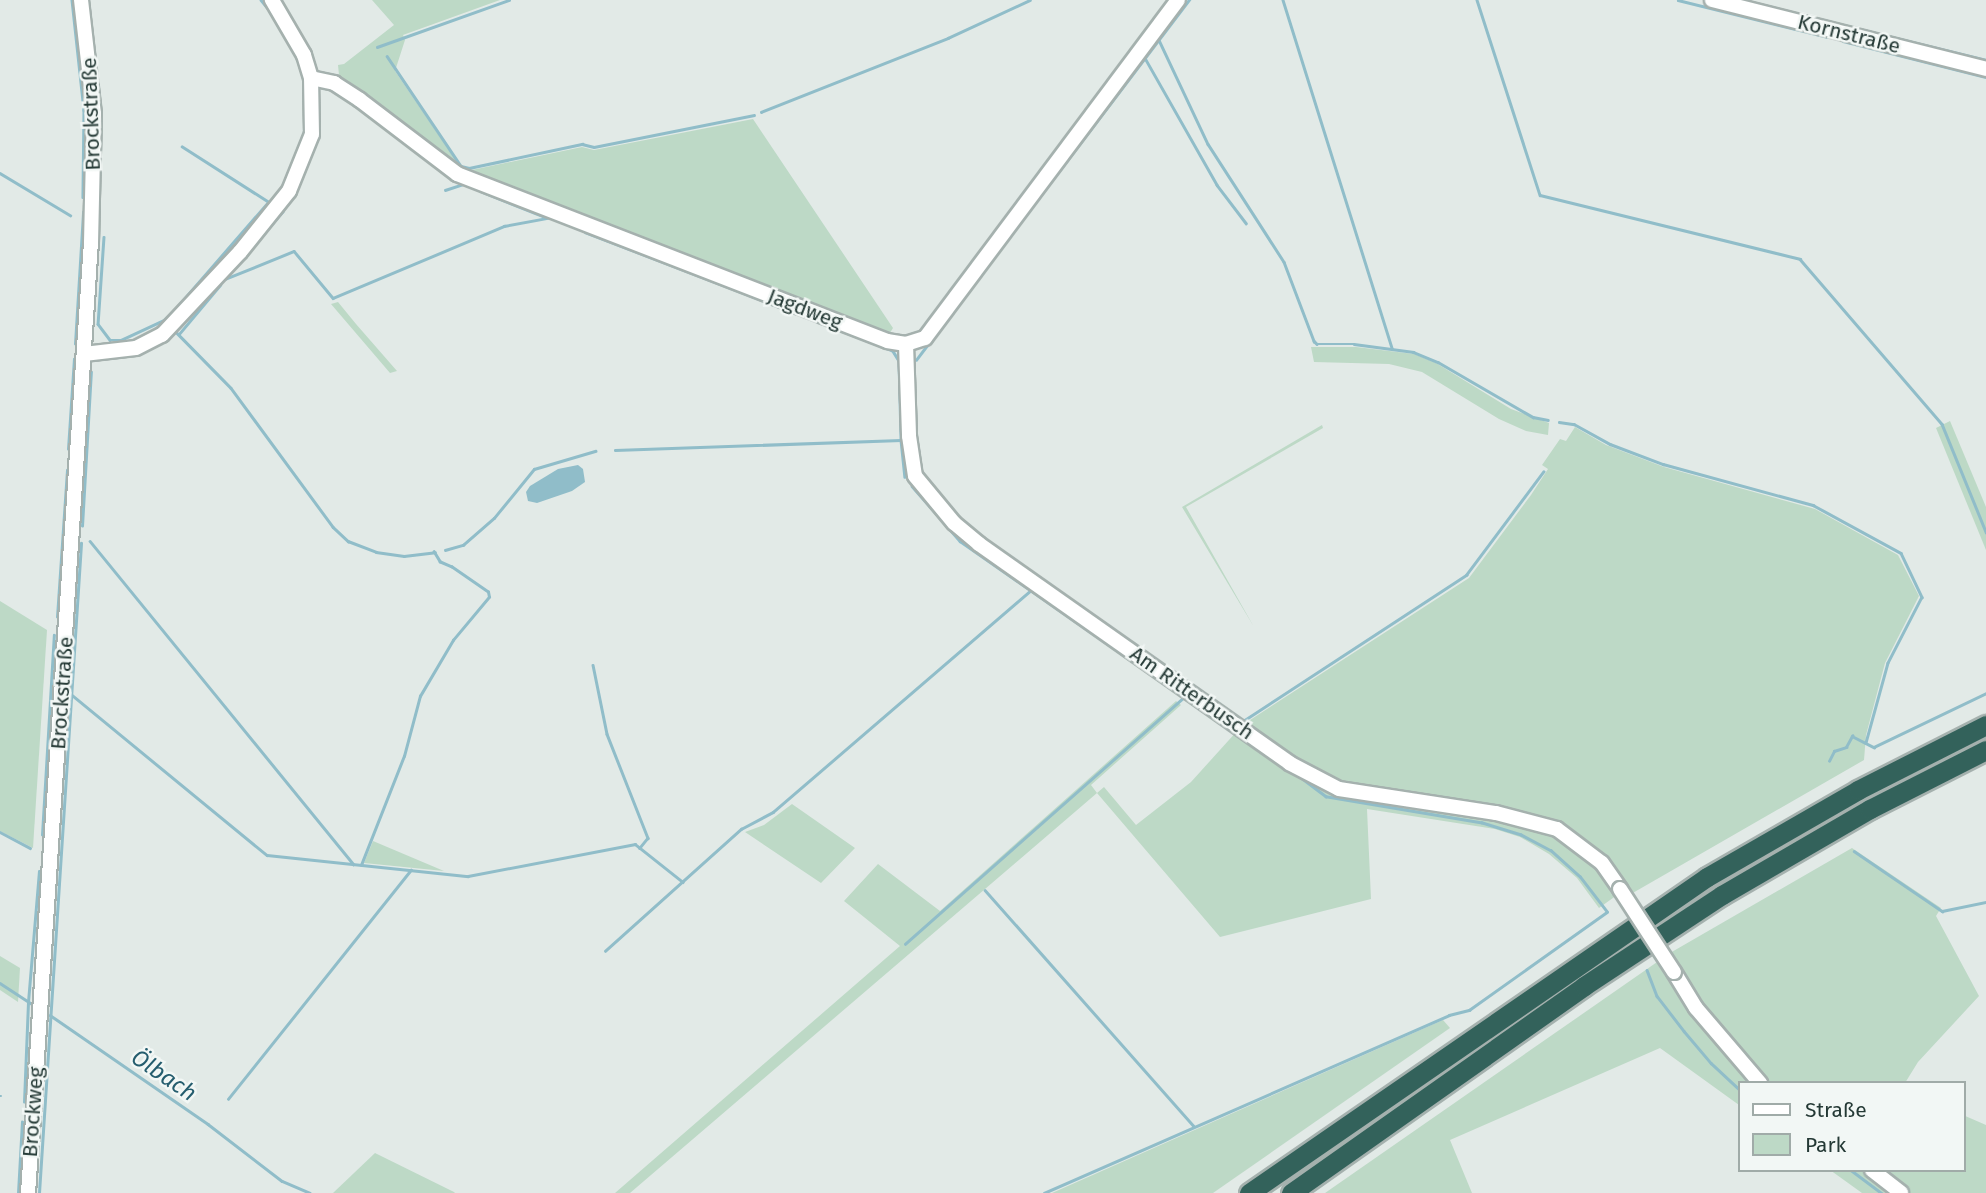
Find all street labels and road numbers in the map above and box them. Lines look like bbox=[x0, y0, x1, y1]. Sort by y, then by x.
street label: Kornstraße bbox=[1795, 9, 1903, 59]
street label: Brockstraße bbox=[76, 57, 106, 171]
street label: Jagdweg bbox=[764, 283, 846, 335]
street label: Brockstraße bbox=[45, 636, 79, 750]
street label: Am Ritterbusch bbox=[1125, 641, 1259, 745]
street label: Brockweg bbox=[17, 1066, 49, 1158]

